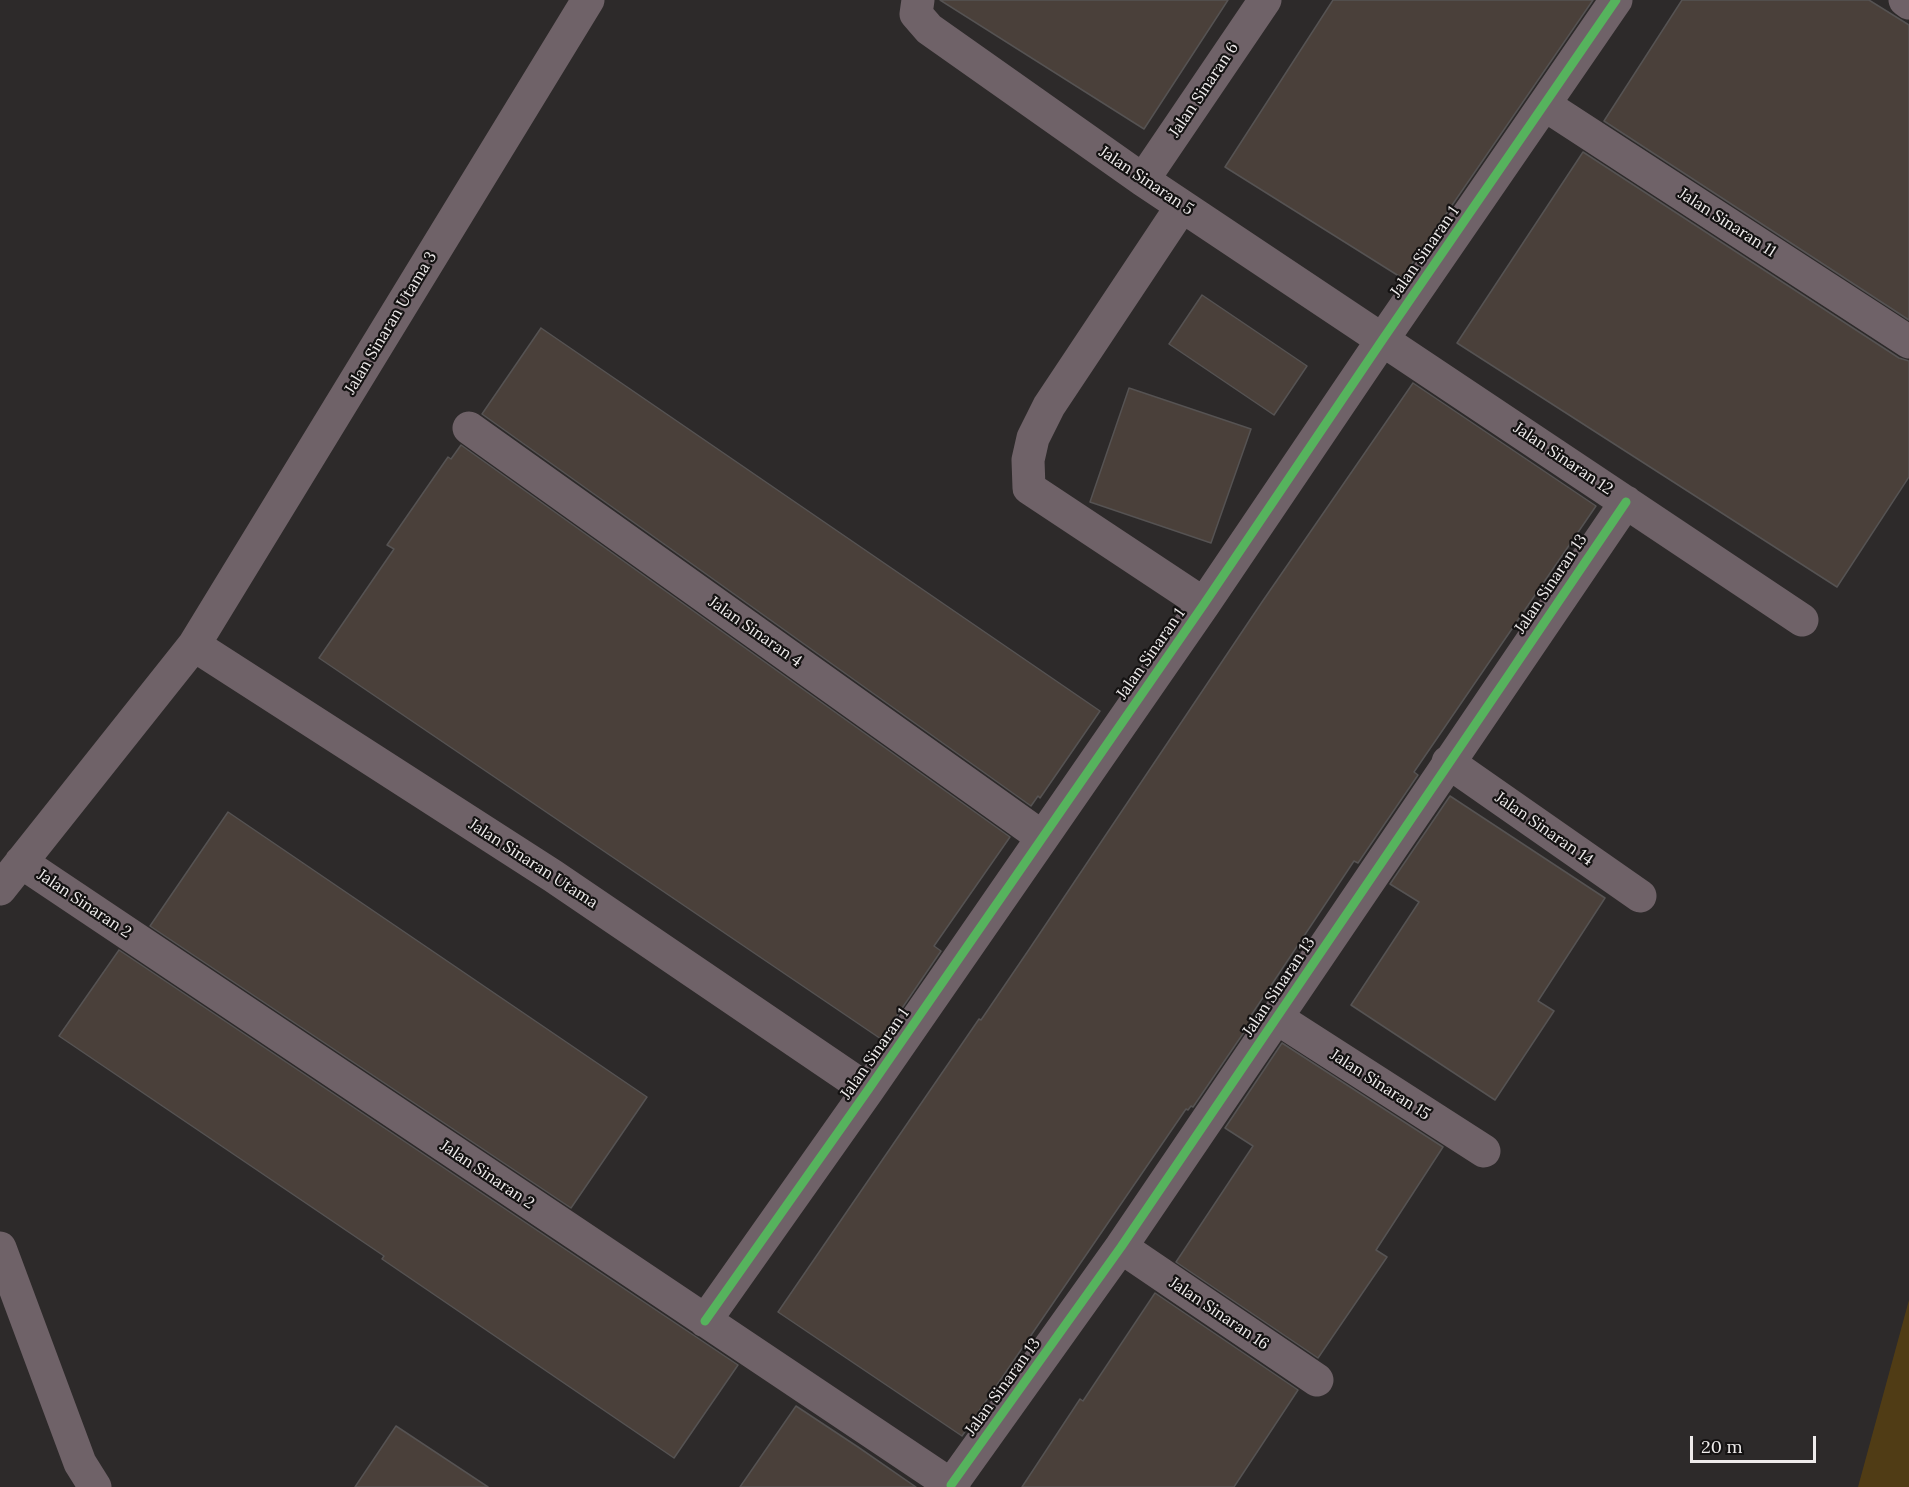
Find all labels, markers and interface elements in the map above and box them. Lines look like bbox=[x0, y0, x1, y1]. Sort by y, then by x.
street label: Jalan Sinaran 6 bbox=[1165, 39, 1243, 141]
street label: Jalan Sinaran 5 bbox=[1095, 142, 1197, 220]
street label: Jalan Sinaran 11 bbox=[1675, 184, 1779, 262]
street label: Jalan Sinaran 1 bbox=[1387, 203, 1463, 301]
street label: Jalan Sinaran Utama 3 bbox=[341, 248, 441, 398]
street label: Jalan Sinaran 12 bbox=[1510, 419, 1616, 499]
street label: Jalan Sinaran 13 bbox=[1511, 531, 1591, 637]
street label: Jalan Sinaran 4 bbox=[705, 593, 805, 671]
street label: Jalan Sinaran 1 bbox=[1113, 605, 1189, 703]
street label: Jalan Sinaran 14 bbox=[1491, 788, 1597, 870]
street label: Jalan Sinaran Utama bbox=[465, 815, 601, 913]
street label: Jalan Sinaran 2 bbox=[33, 865, 135, 943]
street label: Jalan Sinaran 13 bbox=[1239, 934, 1319, 1040]
street label: Jalan Sinaran 1 bbox=[837, 1005, 913, 1103]
street label: Jalan Sinaran 15 bbox=[1326, 1045, 1434, 1125]
street label: Jalan Sinaran 2 bbox=[436, 1136, 538, 1214]
street label: Jalan Sinaran 16 bbox=[1166, 1274, 1272, 1354]
street label: Jalan Sinaran 13 bbox=[961, 1335, 1045, 1439]
scale bar bbox=[1693, 1424, 1819, 1462]
text: 20 m bbox=[1701, 1435, 1743, 1458]

